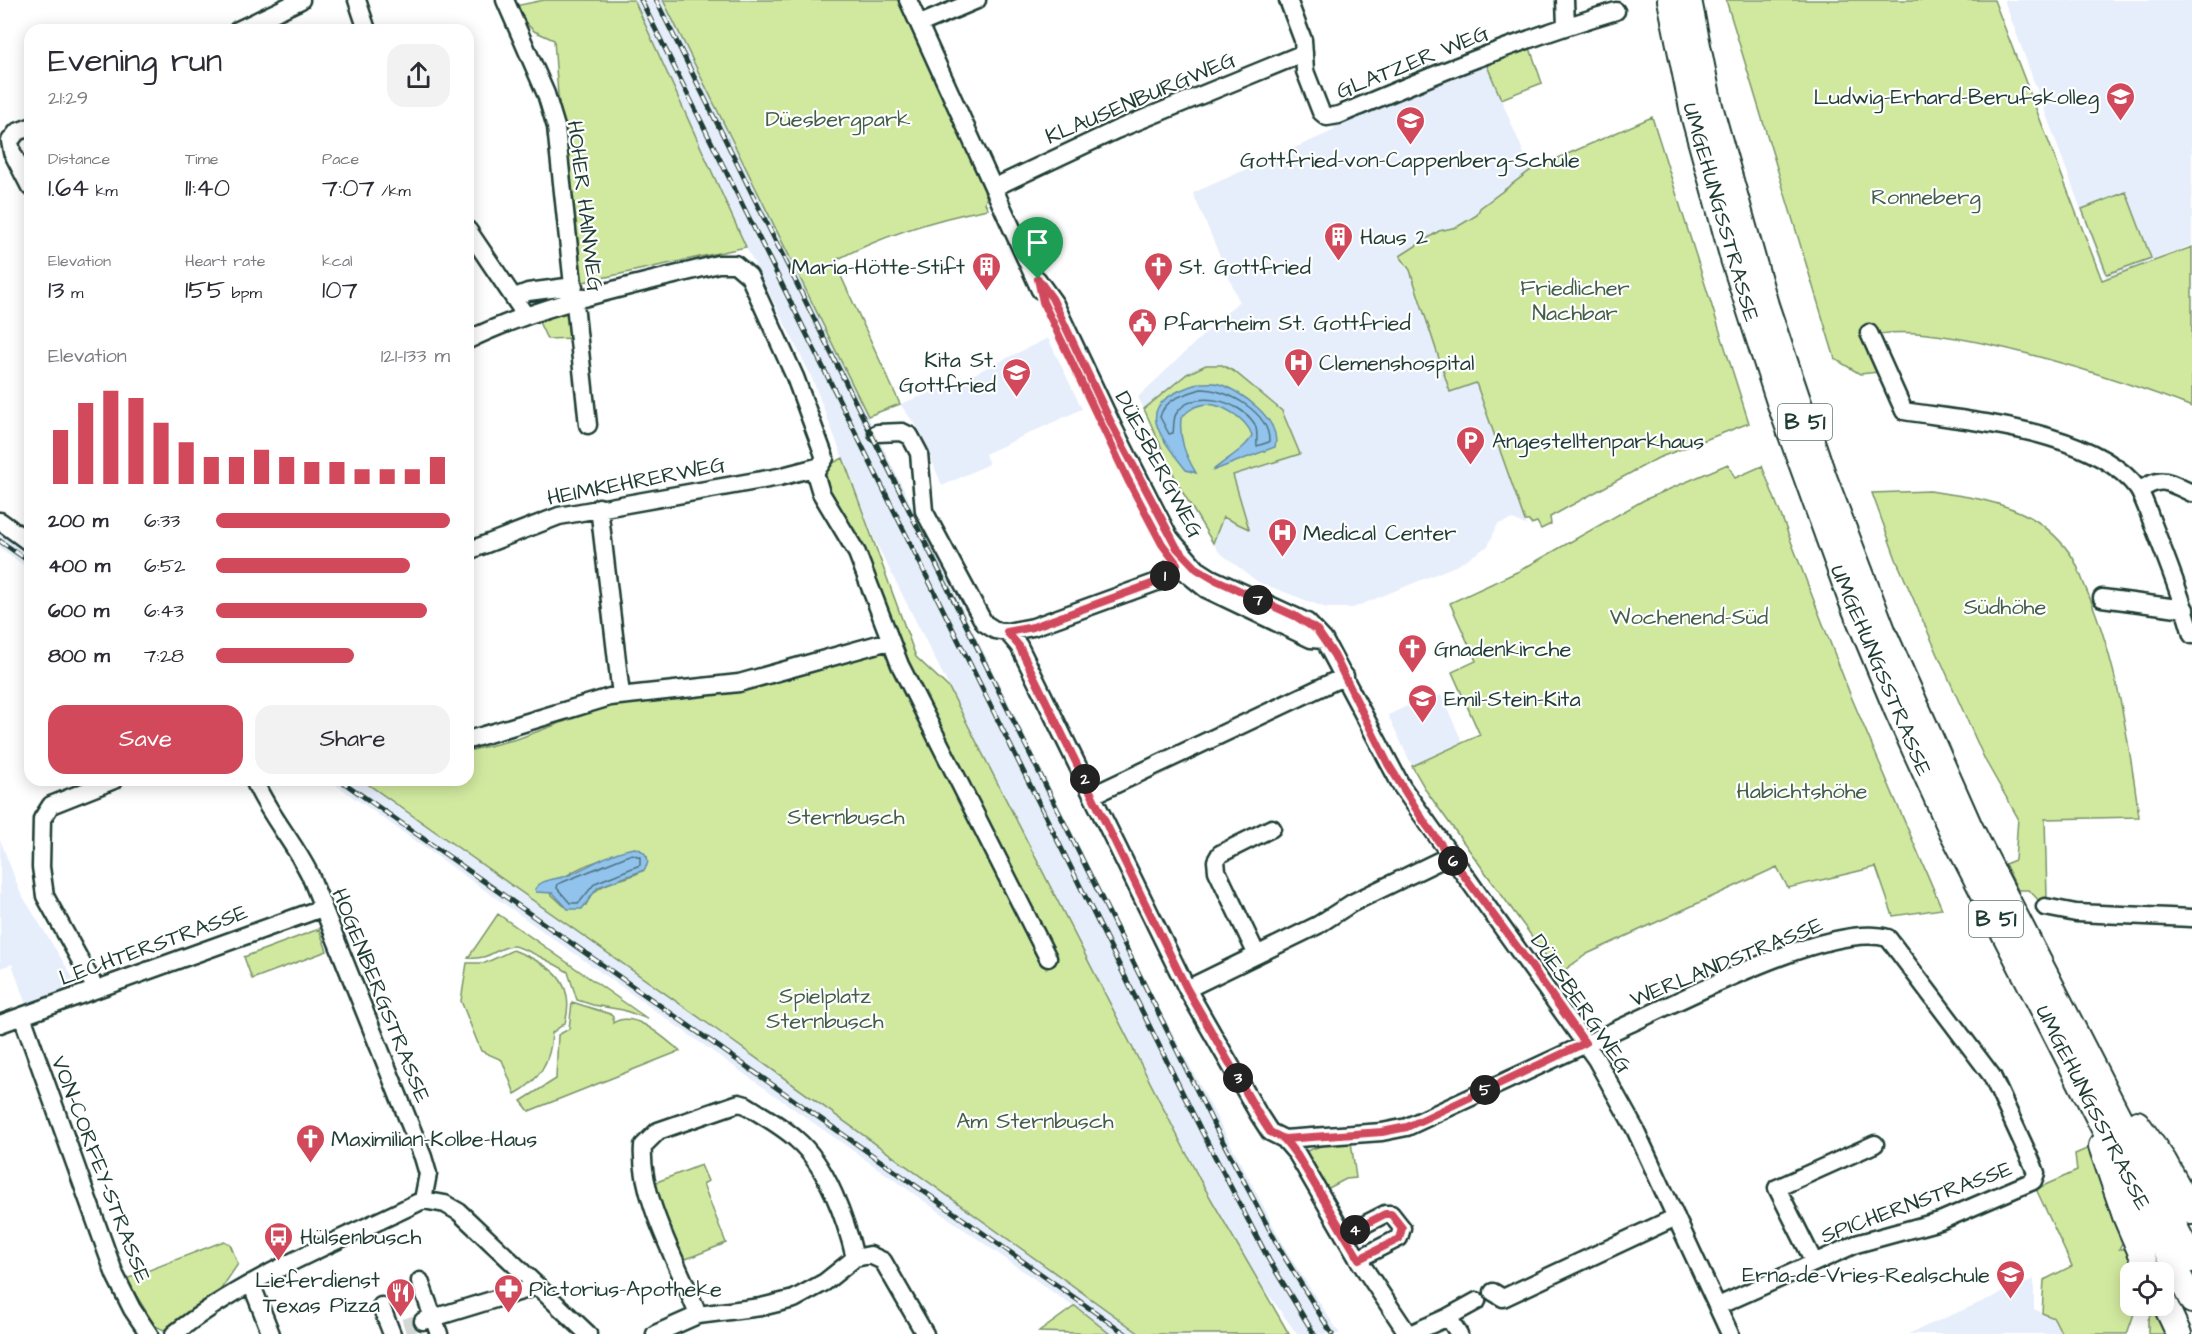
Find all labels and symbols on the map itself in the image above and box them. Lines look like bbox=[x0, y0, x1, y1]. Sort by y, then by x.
street label: GLATZER WEG bbox=[1332, 18, 1493, 107]
street label: KLAUSENBURGWEG bbox=[1041, 44, 1240, 152]
school or university icon: Ludwig-Erhard-Berufskolleg bbox=[2104, 80, 2136, 122]
place label: Ludwig-Erhard-Berufskolleg bbox=[1814, 82, 2099, 114]
street label: UMGEHUNGSSTRASSE bbox=[1674, 99, 1767, 326]
park label: Düesbergpark bbox=[765, 104, 911, 136]
school or university icon: Gottfried-von-Cappenberg-Schule bbox=[1394, 104, 1426, 146]
street label: HOHER HAINWEG bbox=[559, 119, 610, 294]
place label: Gottfried-von-Cappenberg-Schule bbox=[1240, 145, 1580, 177]
park label: Ronneberg bbox=[1871, 182, 1981, 214]
pin bbox=[1012, 217, 1063, 279]
building icon: Haus 2 bbox=[1323, 220, 1355, 262]
place label: Haus 2 bbox=[1360, 222, 1429, 253]
building icon: Maria-Hötte-Stift bbox=[970, 250, 1002, 292]
church icon: St. Gottfried bbox=[1142, 250, 1174, 292]
place label: Maria-Hötte-Stift bbox=[792, 252, 965, 283]
place label: St. Gottfried bbox=[1179, 252, 1311, 283]
park label: Friedlicher Nachbar bbox=[1520, 273, 1630, 329]
public building icon: Pfarrheim St. Gottfried bbox=[1127, 306, 1159, 348]
place label: Pfarrheim St. Gottfried bbox=[1164, 308, 1411, 339]
place label: Kita St. Gottfried bbox=[899, 345, 996, 401]
hospital icon: Clemenshospital bbox=[1282, 346, 1314, 388]
place label: Clemenshospital bbox=[1319, 348, 1474, 379]
school or university icon: Kita St. Gottfried bbox=[1001, 356, 1033, 398]
street label: DÜESBERGWEG bbox=[1107, 386, 1210, 544]
road number: B 51 bbox=[1778, 404, 1832, 440]
parking icon: Angestelltenparkhaus bbox=[1455, 424, 1487, 466]
place label: Angestelltenparkhaus bbox=[1492, 426, 1704, 458]
street label: HEIMKEHRERWEG bbox=[545, 449, 728, 514]
hospital icon: Medical Center bbox=[1266, 516, 1298, 558]
place label: Medical Center bbox=[1303, 518, 1457, 549]
street label: UMGEHUNGSSTRASSE bbox=[1822, 560, 1939, 781]
pin: 1 bbox=[1150, 561, 1180, 591]
pin: 7 bbox=[1243, 585, 1273, 615]
park label: Südhöhe bbox=[1964, 592, 2046, 623]
park label: Wochenend-Süd bbox=[1610, 602, 1768, 633]
church icon: Gnadenkirche bbox=[1397, 632, 1429, 674]
place label: Gnadenkirche bbox=[1434, 634, 1571, 665]
school or university icon: Emil-Stein-Kita bbox=[1407, 682, 1439, 724]
place label: Emil-Stein-Kita bbox=[1444, 684, 1581, 715]
pin: 2 bbox=[1070, 764, 1100, 794]
park label: Habichtshöhe bbox=[1736, 776, 1868, 807]
park label: Sternbusch bbox=[787, 802, 905, 833]
pin: 6 bbox=[1438, 846, 1468, 876]
street label: HOGENBERGSTRASSE bbox=[323, 884, 438, 1107]
street label: LECHTERSTRASSE bbox=[55, 897, 252, 994]
road number: B 51 bbox=[1969, 901, 2023, 937]
street label: WERLANDSTRASSE bbox=[1625, 909, 1828, 1015]
street label: DÜESBERGWEG bbox=[1523, 928, 1639, 1080]
park label: Spielplatz Sternbusch bbox=[766, 981, 884, 1037]
street label: UMGEHUNGSSTRASSE bbox=[2027, 1000, 2158, 1216]
street label: VON-CORFEY-STRASSE bbox=[43, 1052, 158, 1288]
pin: 3 bbox=[1223, 1063, 1253, 1093]
pin: 5 bbox=[1470, 1075, 1500, 1105]
park label: Am Sternbusch bbox=[956, 1106, 1114, 1137]
church icon: Maximilian-Kolbe-Haus bbox=[294, 1122, 326, 1164]
place label: Maximilian-Kolbe-Haus bbox=[331, 1124, 537, 1155]
street label: SPICHERNSTRASSE bbox=[1816, 1153, 2017, 1251]
pin: 4 bbox=[1340, 1215, 1370, 1245]
bus stop icon: Hülsenbusch bbox=[263, 1220, 295, 1262]
place label: Hülsenbusch bbox=[300, 1222, 421, 1253]
school or university icon: Erna-de-Vries-Realschule bbox=[1995, 1258, 2027, 1300]
place label: Erna-de-Vries-Realschule bbox=[1742, 1260, 1990, 1291]
place label: Lieferdienst Texas Pizza bbox=[255, 1265, 380, 1321]
pharmacy icon: Pictorius-Apotheke bbox=[492, 1272, 524, 1314]
place label: Pictorius-Apotheke bbox=[529, 1274, 722, 1305]
restaurant icon: Lieferdienst Texas Pizza bbox=[385, 1276, 417, 1318]

